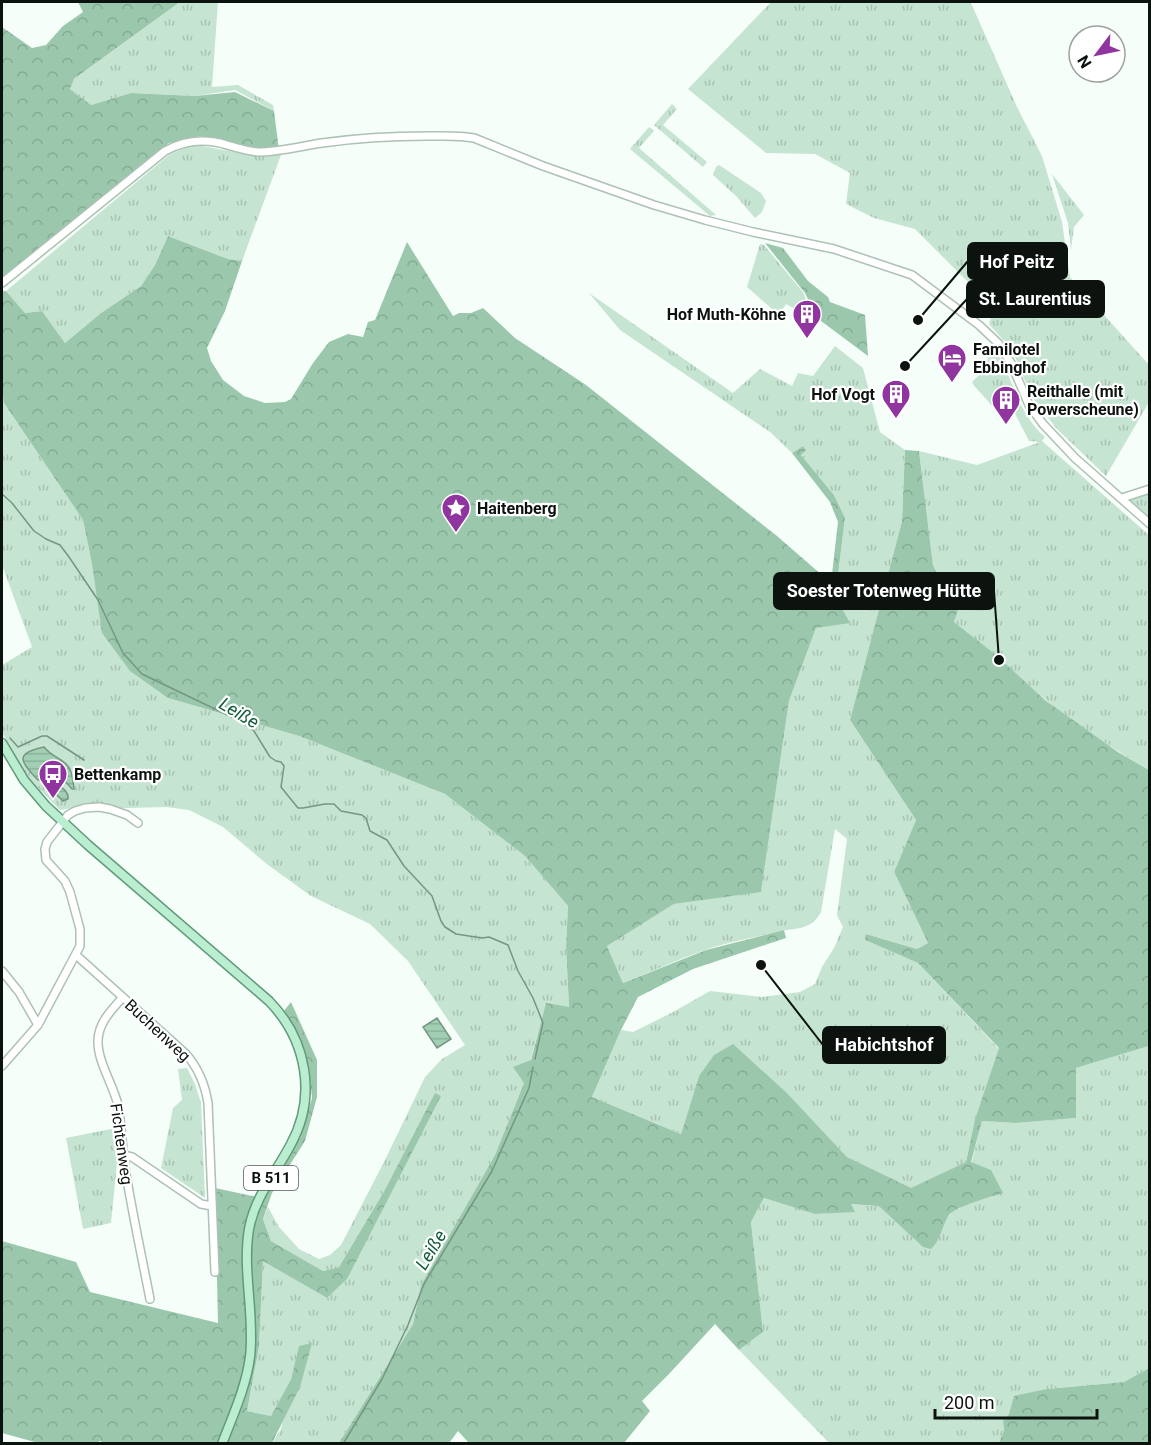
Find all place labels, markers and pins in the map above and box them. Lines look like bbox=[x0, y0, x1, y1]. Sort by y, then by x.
callout: Hof Peitz bbox=[968, 243, 1067, 279]
callout: St. Laurentius bbox=[967, 281, 1104, 317]
building icon: Hof Muth-Köhne bbox=[791, 298, 823, 340]
place label: Hof Muth-Köhne bbox=[667, 305, 786, 324]
place label: Familotel Ebbinghof bbox=[973, 340, 1046, 377]
hotel icon: Familotel Ebbinghof bbox=[936, 342, 968, 384]
building icon: Hof Vogt bbox=[880, 378, 912, 420]
place label: Reithalle (mit Powerscheune) bbox=[1027, 382, 1139, 419]
building icon: Reithalle (mit Powerscheune) bbox=[990, 384, 1022, 426]
place label: Hof Vogt bbox=[811, 385, 876, 404]
place icon: Haitenberg bbox=[440, 492, 472, 534]
place label: Haitenberg bbox=[477, 499, 557, 518]
callout: Soester Totenweg Hütte bbox=[774, 573, 994, 609]
bus stop icon: Bettenkamp bbox=[37, 758, 69, 800]
place label: Bettenkamp bbox=[74, 765, 161, 784]
callout: Habichtshof bbox=[823, 1027, 945, 1063]

